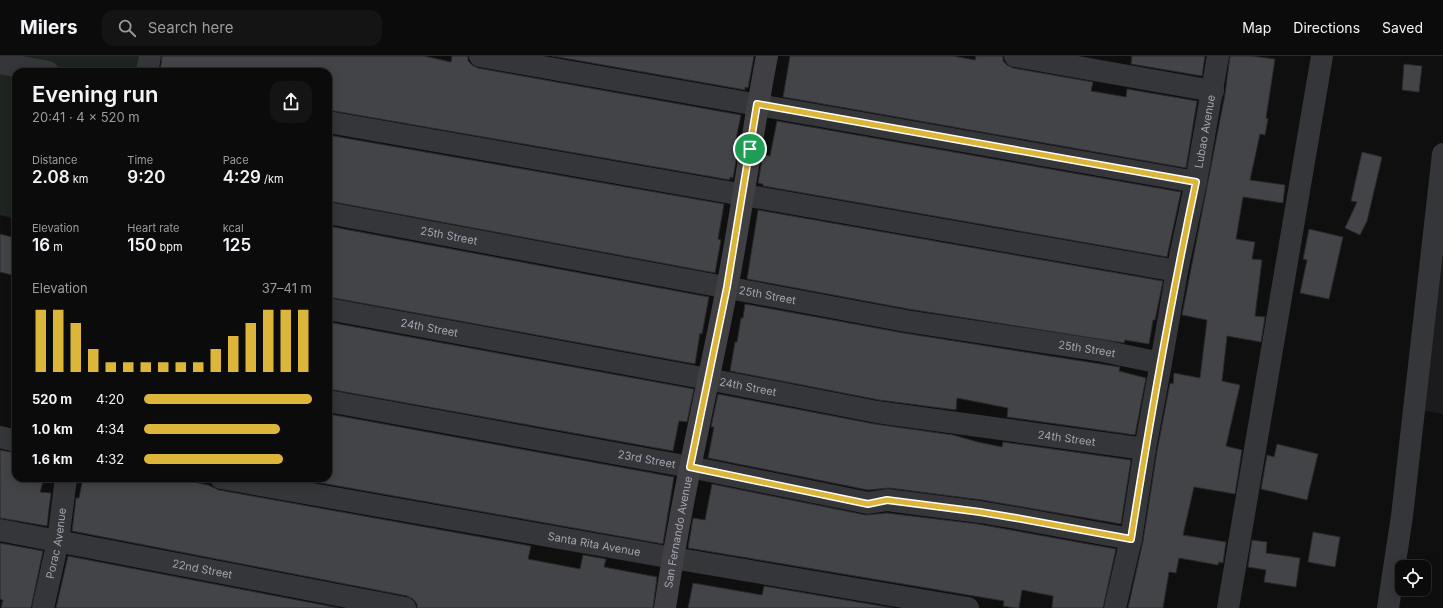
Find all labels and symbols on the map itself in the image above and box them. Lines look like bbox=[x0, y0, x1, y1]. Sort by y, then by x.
street label: Lubao Avenue bbox=[1192, 94, 1218, 169]
pin bbox=[733, 132, 767, 166]
street label: 25th Street bbox=[419, 223, 479, 248]
street label: 25th Street bbox=[738, 283, 797, 307]
street label: 24th Street bbox=[400, 316, 459, 340]
street label: 25th Street bbox=[1057, 337, 1117, 360]
street label: 24th Street bbox=[718, 374, 778, 399]
street label: 24th Street bbox=[1037, 427, 1097, 449]
street label: 23rd Street bbox=[617, 447, 677, 471]
street label: San Fernando Avenue bbox=[661, 475, 695, 589]
street label: Porac Avenue bbox=[43, 507, 69, 580]
street label: Santa Rita Avenue bbox=[547, 529, 642, 559]
street label: 22nd Street bbox=[171, 556, 234, 582]

